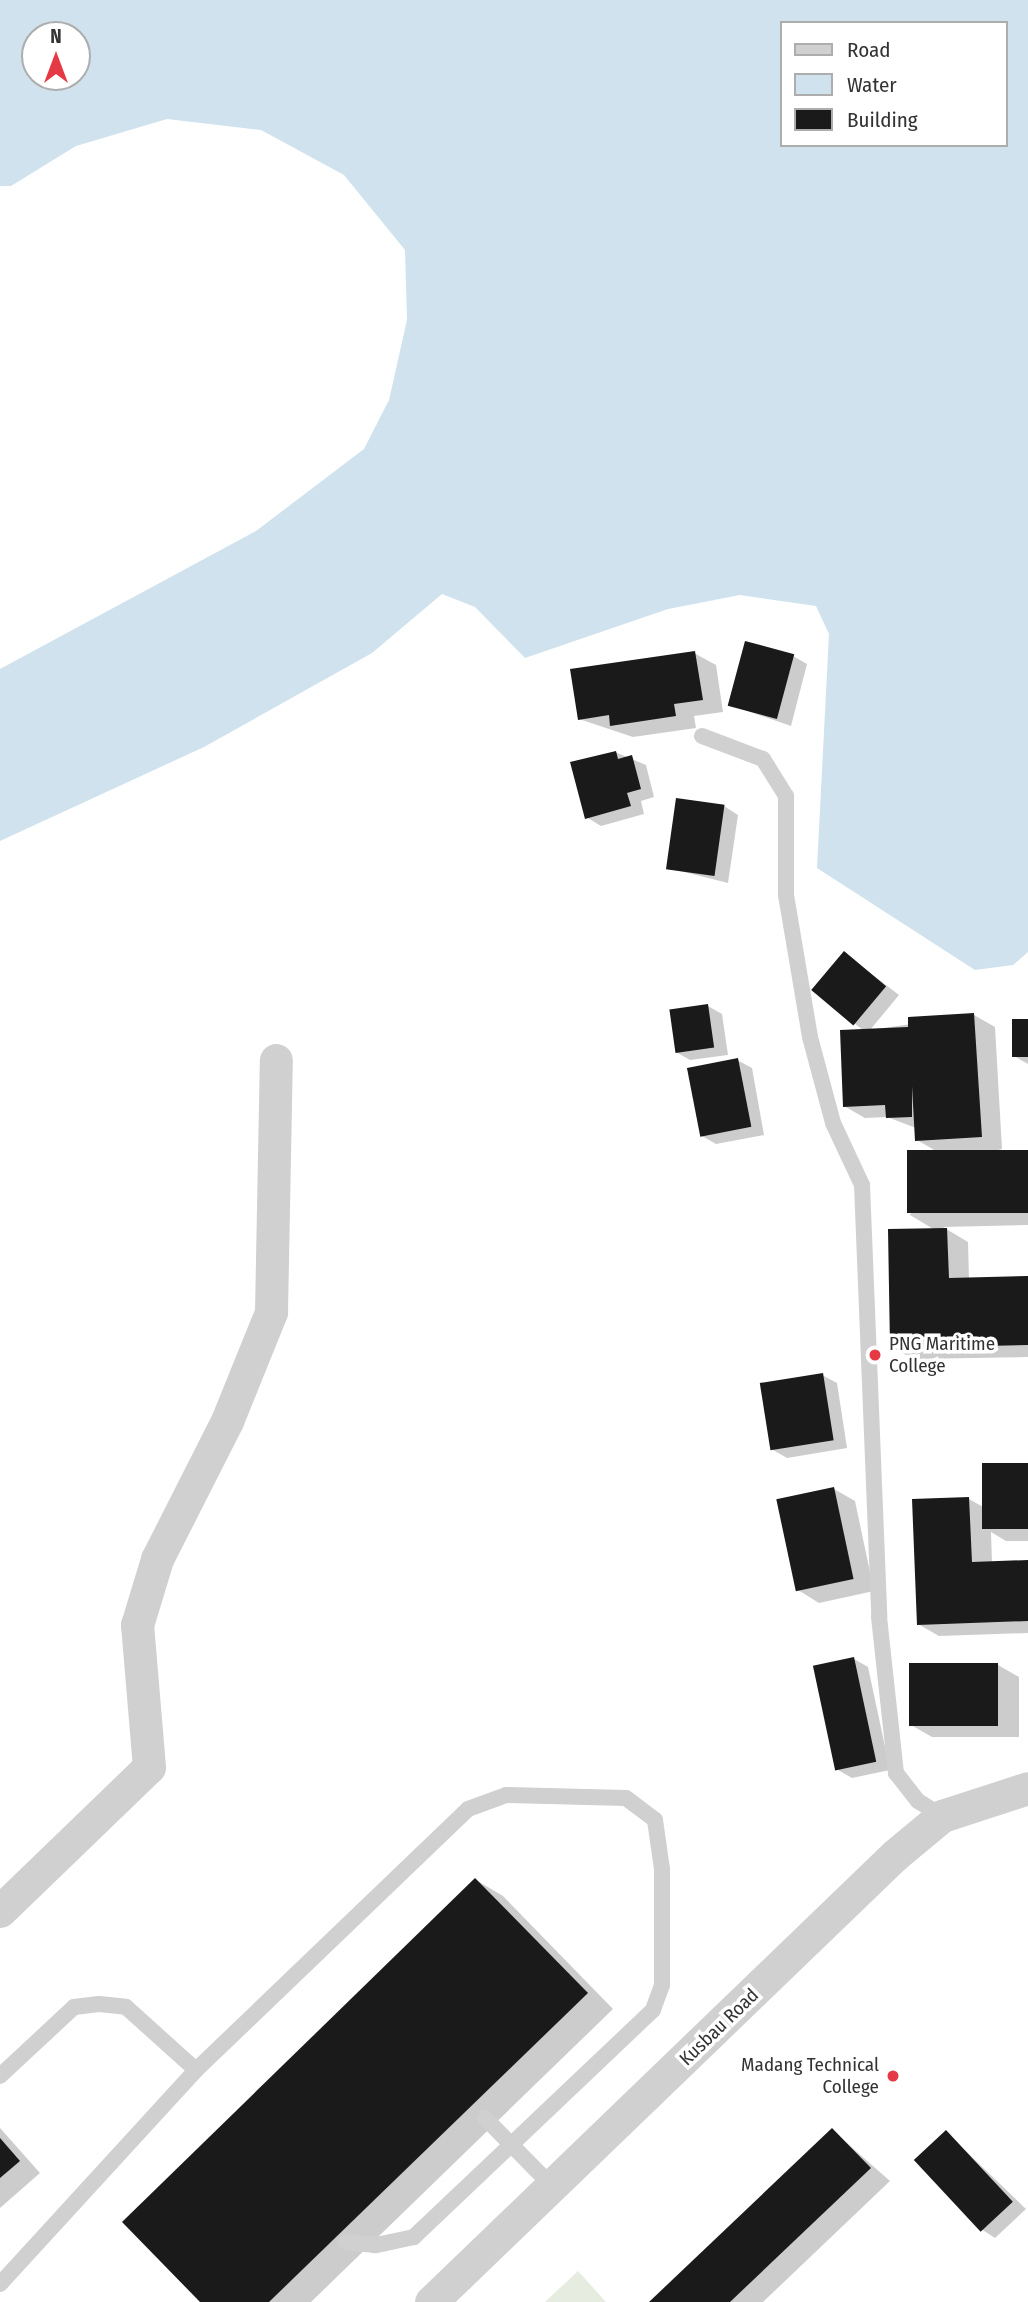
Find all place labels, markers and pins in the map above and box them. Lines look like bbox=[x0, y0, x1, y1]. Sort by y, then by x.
place label: PNG Maritime College bbox=[889, 1333, 995, 1377]
marker: PNG Maritime College bbox=[867, 1347, 883, 1363]
place label: Madang Technical College bbox=[741, 2054, 879, 2098]
marker: Madang Technical College bbox=[885, 2068, 901, 2084]

